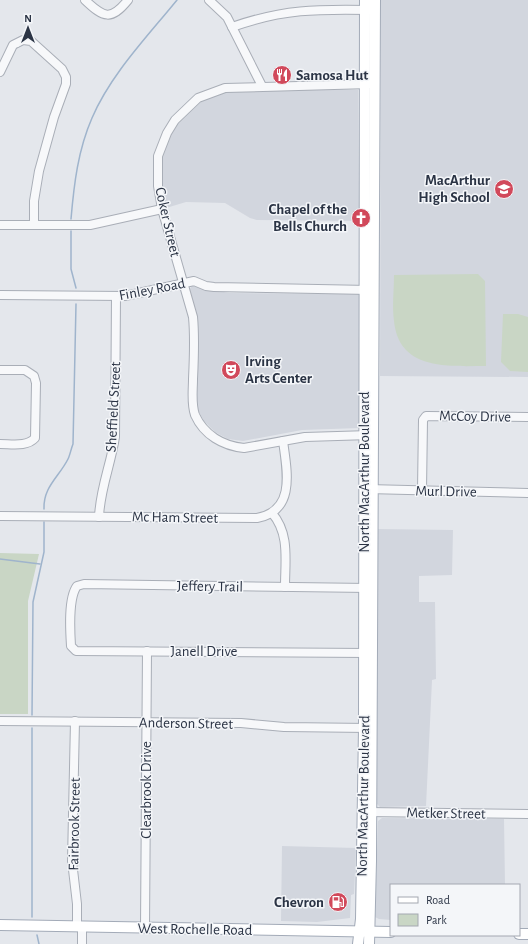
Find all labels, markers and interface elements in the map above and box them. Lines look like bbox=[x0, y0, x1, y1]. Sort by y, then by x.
north arrow bbox=[8, 8, 48, 48]
text: N bbox=[24, 13, 32, 24]
restaurant icon: Samosa Hut bbox=[271, 64, 293, 86]
place label: Samosa Hut bbox=[296, 68, 368, 83]
place label: MacArthur High School bbox=[418, 173, 491, 205]
school or university icon: MacArthur High School bbox=[493, 178, 515, 200]
street label: Coker Street bbox=[152, 186, 183, 259]
place label: Chapel of the Bells Church bbox=[269, 202, 347, 234]
church icon: Chapel of the Bells Church bbox=[350, 207, 372, 229]
street label: Finley Road bbox=[118, 276, 187, 303]
place label: Irving Arts Center bbox=[245, 354, 313, 386]
theatre icon: Irving Arts Center bbox=[220, 359, 242, 381]
street label: Sheffield Street bbox=[104, 361, 123, 453]
street label: North MacArthur Boulevard bbox=[357, 391, 372, 553]
street label: McCoy Drive bbox=[439, 408, 511, 425]
street label: Murl Drive bbox=[415, 483, 477, 500]
street label: Mc Ham Street bbox=[132, 509, 218, 526]
street label: Jeffery Trail bbox=[177, 578, 243, 595]
street label: Janell Drive bbox=[171, 644, 238, 659]
street label: Anderson Street bbox=[139, 715, 233, 732]
street label: North MacArthur Boulevard bbox=[355, 715, 372, 877]
street label: Clearbrook Drive bbox=[139, 741, 154, 839]
street label: Fairbrook Street bbox=[66, 777, 83, 871]
street label: Metker Street bbox=[406, 805, 486, 822]
legend bbox=[390, 884, 520, 936]
fuel station icon: Chevron bbox=[327, 891, 349, 913]
text: Road bbox=[426, 894, 450, 906]
place label: Chevron bbox=[274, 895, 324, 910]
text: Park bbox=[426, 914, 447, 926]
street label: West Rochelle Road bbox=[137, 921, 253, 938]

